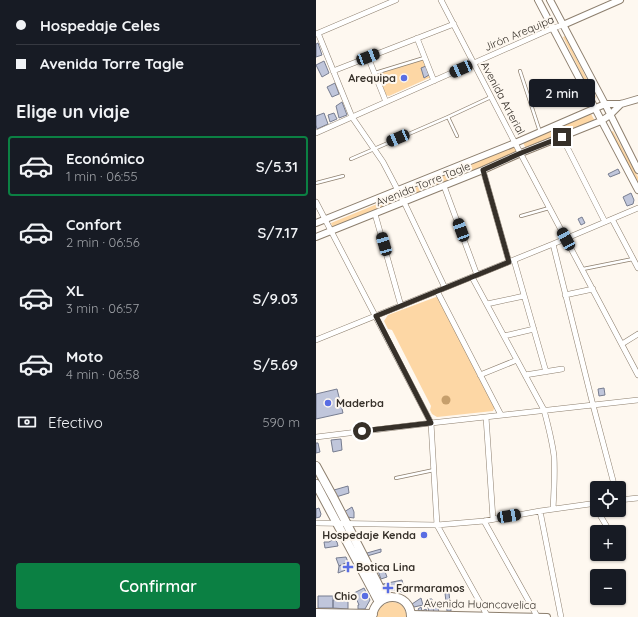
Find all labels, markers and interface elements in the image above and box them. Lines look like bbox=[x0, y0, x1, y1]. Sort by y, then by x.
street label: Jirón Arequipa bbox=[482, 12, 556, 54]
text: Hospedaje Celes bbox=[40, 16, 160, 35]
car bbox=[355, 47, 381, 67]
text: Avenida Torre Tagle bbox=[40, 54, 184, 73]
car bbox=[448, 59, 474, 79]
street label: Avenida Arterial bbox=[478, 59, 528, 137]
place label: Arequipa bbox=[348, 71, 396, 85]
marker: Arequipa bbox=[399, 73, 409, 83]
callout: 2 min bbox=[529, 79, 595, 107]
text: 2 min bbox=[545, 85, 579, 101]
text: Elige un viaje bbox=[16, 100, 130, 123]
car bbox=[385, 128, 411, 148]
route end bbox=[553, 128, 571, 146]
icon: car bbox=[18, 148, 54, 184]
text: Económico bbox=[66, 149, 145, 168]
text: S/5.31 bbox=[256, 157, 298, 176]
street label: Avenida Torre Tagle bbox=[374, 159, 472, 209]
text: 1 min · 06:55 bbox=[66, 168, 137, 184]
icon: car bbox=[18, 214, 54, 250]
text: Confort bbox=[66, 215, 122, 234]
car bbox=[451, 217, 471, 243]
text: S/7.17 bbox=[257, 223, 298, 242]
car bbox=[555, 226, 577, 252]
car bbox=[375, 231, 393, 257]
text: 2 min · 06:56 bbox=[66, 234, 140, 250]
icon: car bbox=[18, 280, 54, 316]
text: XL bbox=[66, 281, 84, 300]
text: S/9.03 bbox=[253, 289, 298, 308]
text: 3 min · 06:57 bbox=[66, 300, 139, 316]
icon: car bbox=[18, 346, 54, 382]
text: Moto bbox=[66, 347, 103, 366]
text: S/5.69 bbox=[253, 355, 298, 374]
text: 4 min · 06:58 bbox=[66, 366, 139, 382]
place label: Maderba bbox=[336, 396, 384, 410]
marker: Maderba bbox=[323, 398, 333, 408]
icon: cash bbox=[16, 411, 38, 433]
text: Efectivo bbox=[48, 413, 103, 432]
text: 590 m bbox=[263, 414, 300, 430]
route start bbox=[353, 422, 371, 440]
map controls bbox=[590, 481, 626, 605]
button: locate bbox=[590, 481, 626, 517]
car bbox=[496, 508, 522, 524]
button: + bbox=[590, 525, 626, 561]
place label: Hospedaje Kenda bbox=[322, 528, 416, 542]
marker: Hospedaje Kenda bbox=[419, 530, 429, 540]
place label: Botica Lina bbox=[356, 560, 415, 574]
marker: Botica Lina bbox=[343, 562, 353, 572]
button: Confirmar bbox=[16, 563, 300, 609]
button: − bbox=[590, 569, 626, 605]
place label: Farmaramos bbox=[396, 581, 465, 595]
marker: Farmaramos bbox=[383, 583, 393, 593]
place label: Chio bbox=[334, 589, 357, 603]
marker: Chio bbox=[360, 591, 370, 601]
street label: Avenida Huancavelica bbox=[424, 596, 536, 612]

